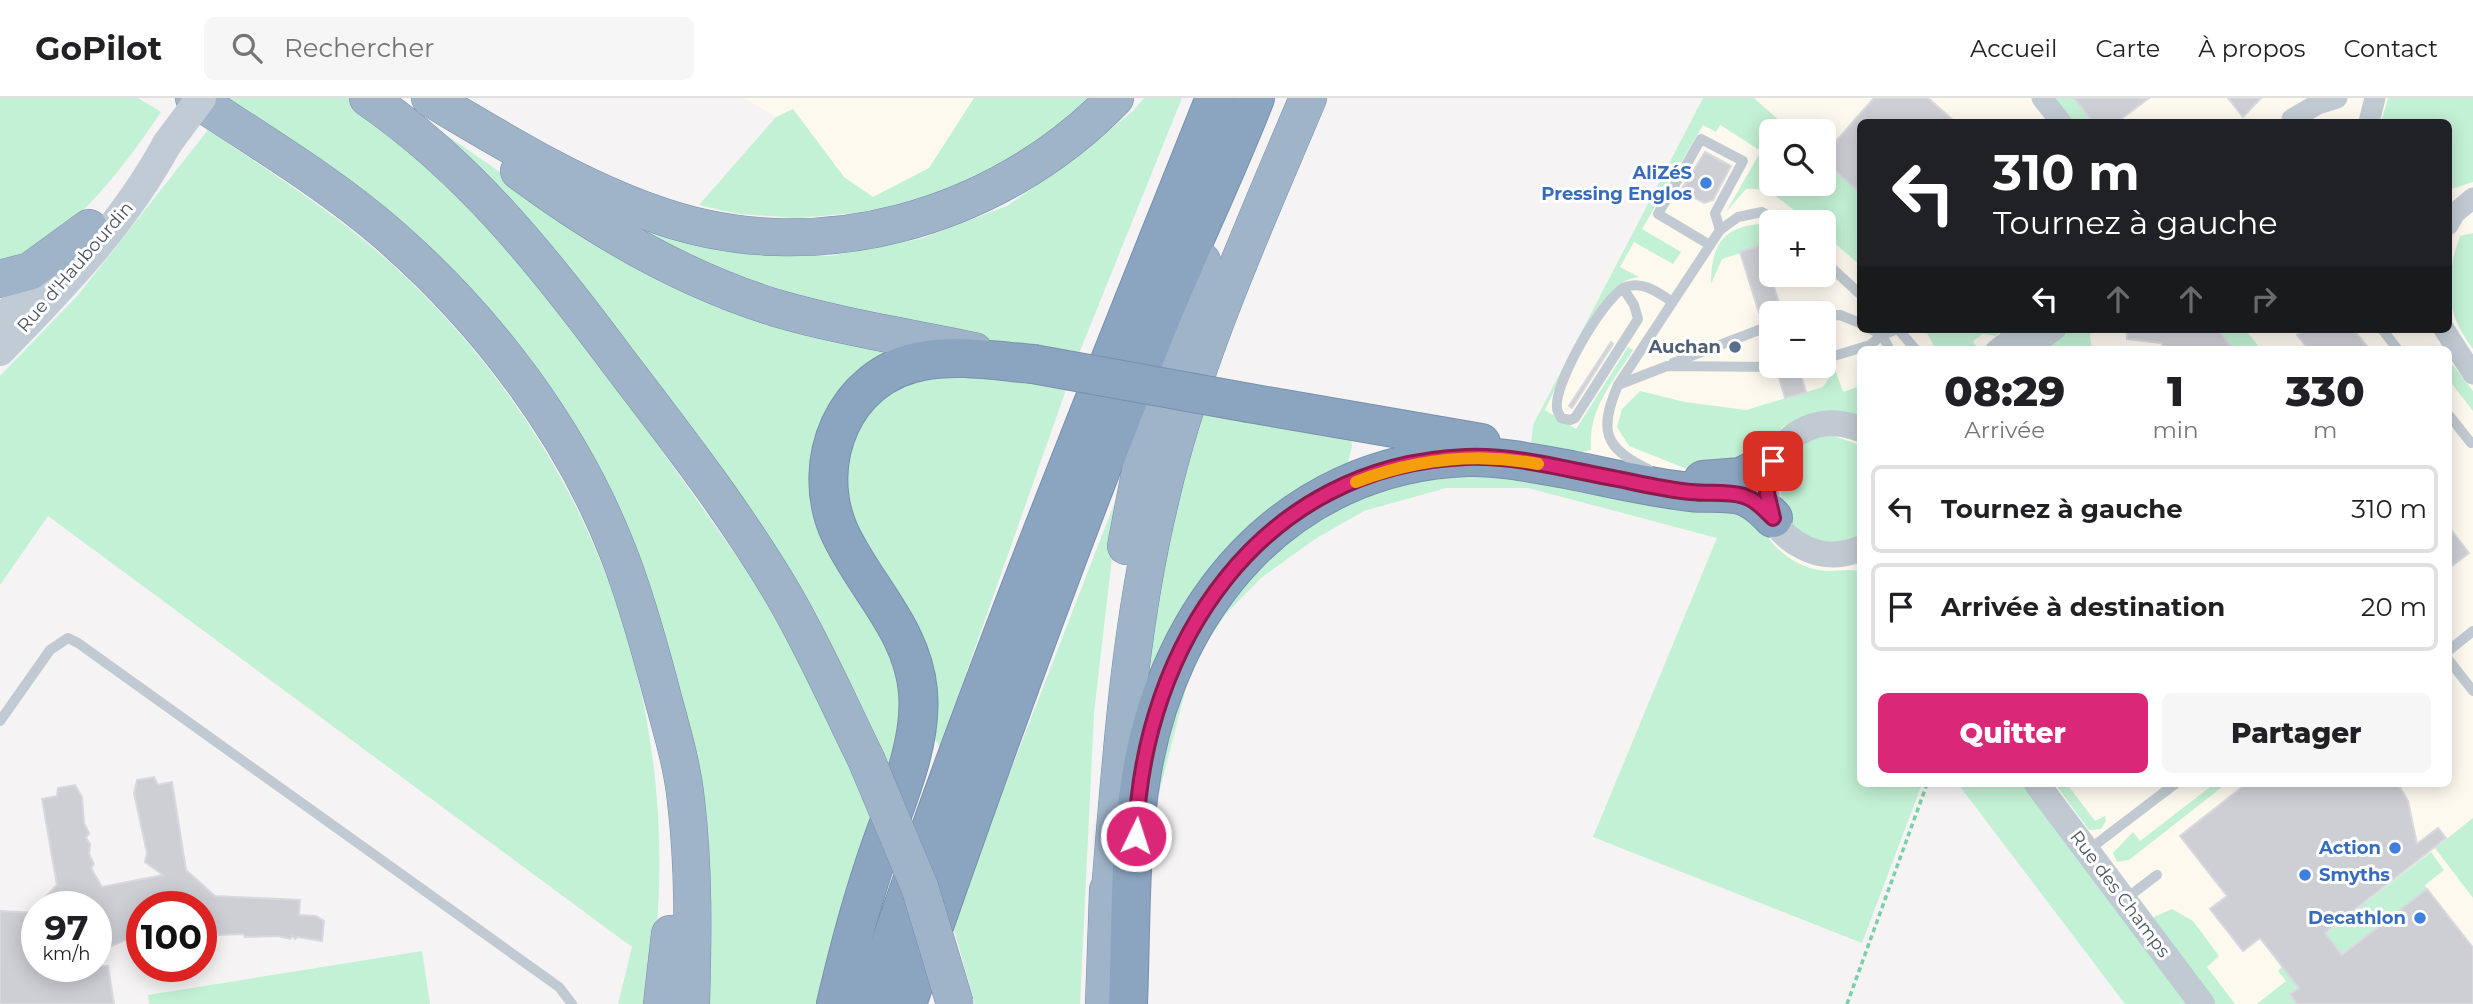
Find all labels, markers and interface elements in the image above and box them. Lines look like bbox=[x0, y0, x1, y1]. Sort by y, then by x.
search box bbox=[204, 17, 694, 80]
text: GoPilot bbox=[35, 28, 162, 68]
icon: search bbox=[228, 29, 266, 67]
text: Rechercher bbox=[284, 32, 435, 64]
text: Accueil bbox=[1970, 34, 2057, 63]
text: Carte bbox=[2095, 34, 2160, 63]
text: À propos bbox=[2198, 34, 2305, 63]
text: Contact bbox=[2343, 34, 2438, 63]
map controls bbox=[1759, 119, 1836, 378]
button: search bbox=[1759, 119, 1836, 196]
text: 310 m bbox=[1993, 143, 2140, 202]
icon: left bbox=[1878, 147, 1969, 238]
place label: AliZéS Pressing Englos bbox=[1541, 162, 1692, 205]
marker: AliZéS Pressing Englos bbox=[1698, 175, 1714, 191]
street label: Rue d'Haubourdin bbox=[12, 197, 138, 337]
text: Tournez à gauche bbox=[1993, 203, 2278, 242]
button: + bbox=[1759, 210, 1836, 287]
icon: left bbox=[2026, 280, 2064, 318]
icon: ahead bbox=[2099, 280, 2137, 318]
icon: ahead bbox=[2172, 280, 2210, 318]
icon: right bbox=[2245, 280, 2283, 318]
button: − bbox=[1759, 301, 1836, 378]
place label: Auchan bbox=[1647, 336, 1721, 358]
marker: Auchan bbox=[1727, 339, 1743, 355]
text: 08:29 bbox=[1944, 365, 2065, 417]
text: 1 bbox=[2167, 365, 2184, 417]
text: 330 bbox=[2286, 365, 2365, 417]
text: Arrivée bbox=[1964, 416, 2045, 444]
text: min bbox=[2152, 416, 2199, 444]
text: m bbox=[2313, 416, 2337, 444]
pin bbox=[1743, 431, 1803, 491]
icon: arrive bbox=[1754, 442, 1792, 480]
icon: left bbox=[1882, 490, 1920, 528]
text: Tournez à gauche bbox=[1941, 493, 2183, 525]
text: 310 m bbox=[2351, 493, 2427, 525]
icon: arrive bbox=[1882, 588, 1920, 626]
text: Arrivée à destination bbox=[1941, 591, 2225, 623]
text: 20 m bbox=[2361, 591, 2427, 623]
button: Quitter bbox=[1878, 693, 2148, 773]
button: Partager bbox=[2162, 693, 2431, 773]
position arrow bbox=[1099, 799, 1173, 873]
street label: Rue des Champs bbox=[2065, 826, 2175, 962]
place label: Action bbox=[2318, 837, 2381, 859]
marker: Action bbox=[2387, 840, 2403, 856]
place label: Smyths bbox=[2319, 864, 2390, 886]
marker: Smyths bbox=[2297, 867, 2313, 883]
speed limit sign: 100 bbox=[126, 891, 217, 982]
text: 97 bbox=[45, 906, 88, 949]
place label: Decathlon bbox=[2308, 907, 2406, 929]
marker: Decathlon bbox=[2412, 910, 2428, 926]
text: km/h bbox=[42, 943, 91, 965]

